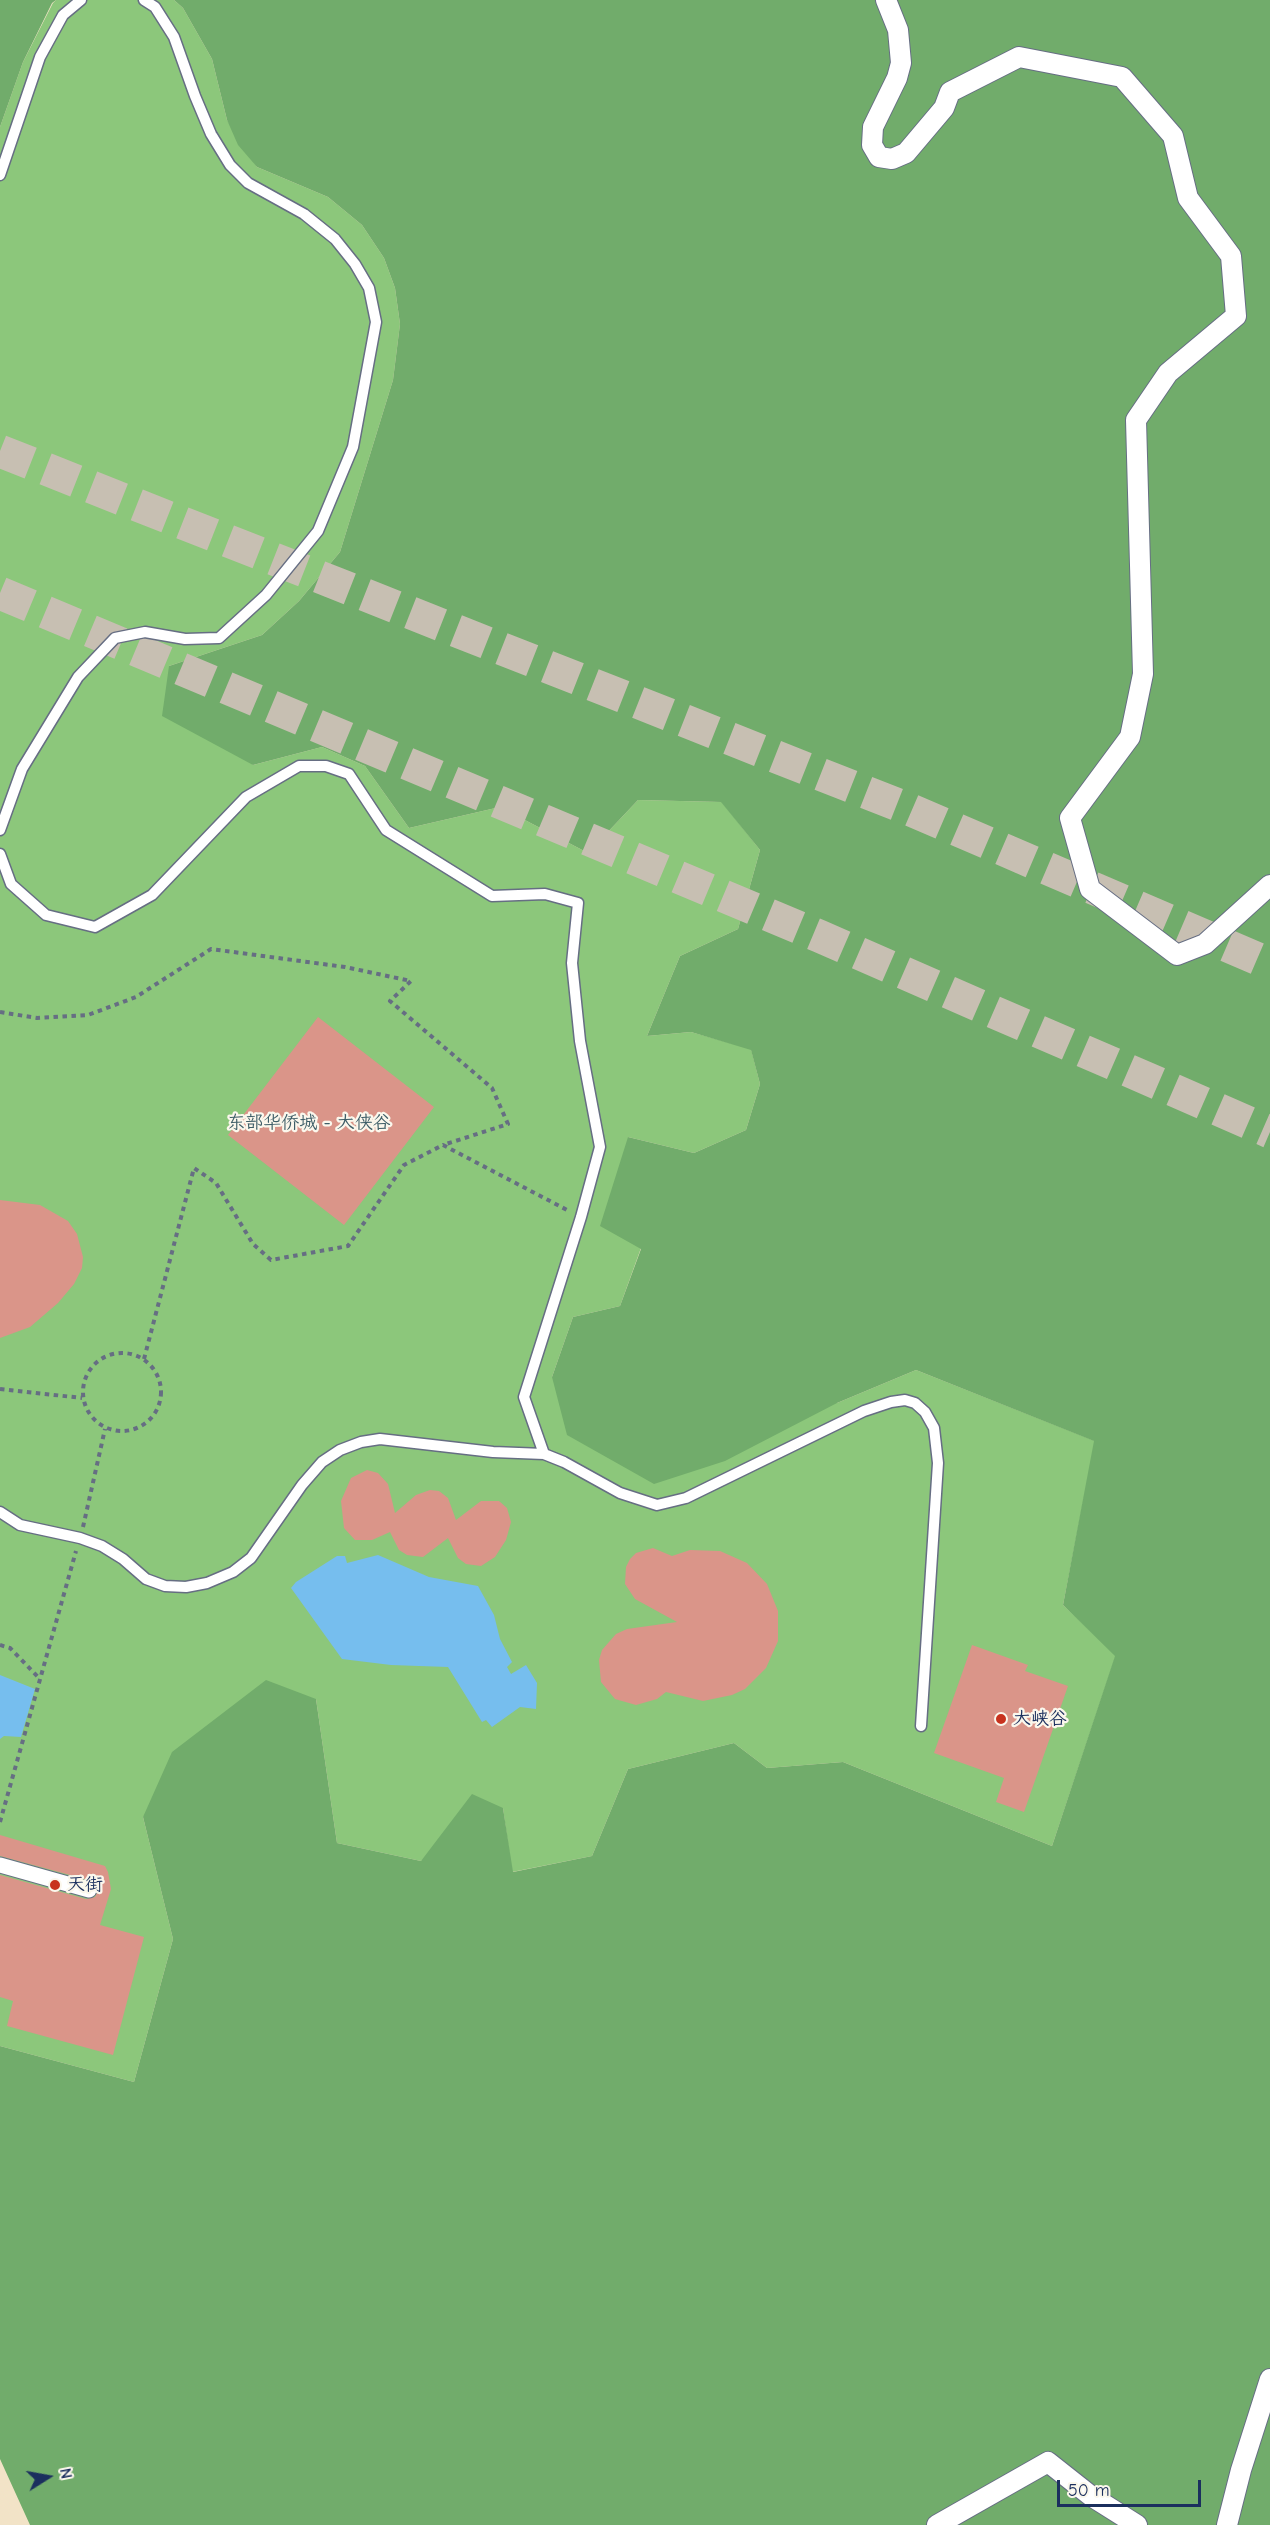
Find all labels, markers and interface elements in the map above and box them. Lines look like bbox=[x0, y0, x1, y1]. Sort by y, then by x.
park label: 东部华侨城 - 大侠谷 bbox=[227, 1112, 391, 1134]
place label: 大峡谷 bbox=[1013, 1708, 1067, 1730]
marker: 大峡谷 bbox=[994, 1712, 1008, 1726]
place label: 天街 bbox=[67, 1874, 103, 1896]
marker: 天街 bbox=[48, 1878, 62, 1892]
north arrow bbox=[18, 2447, 78, 2507]
text: N bbox=[56, 2467, 75, 2480]
scale bar bbox=[1060, 2468, 1204, 2506]
text: 50 m bbox=[1068, 2480, 1110, 2501]

